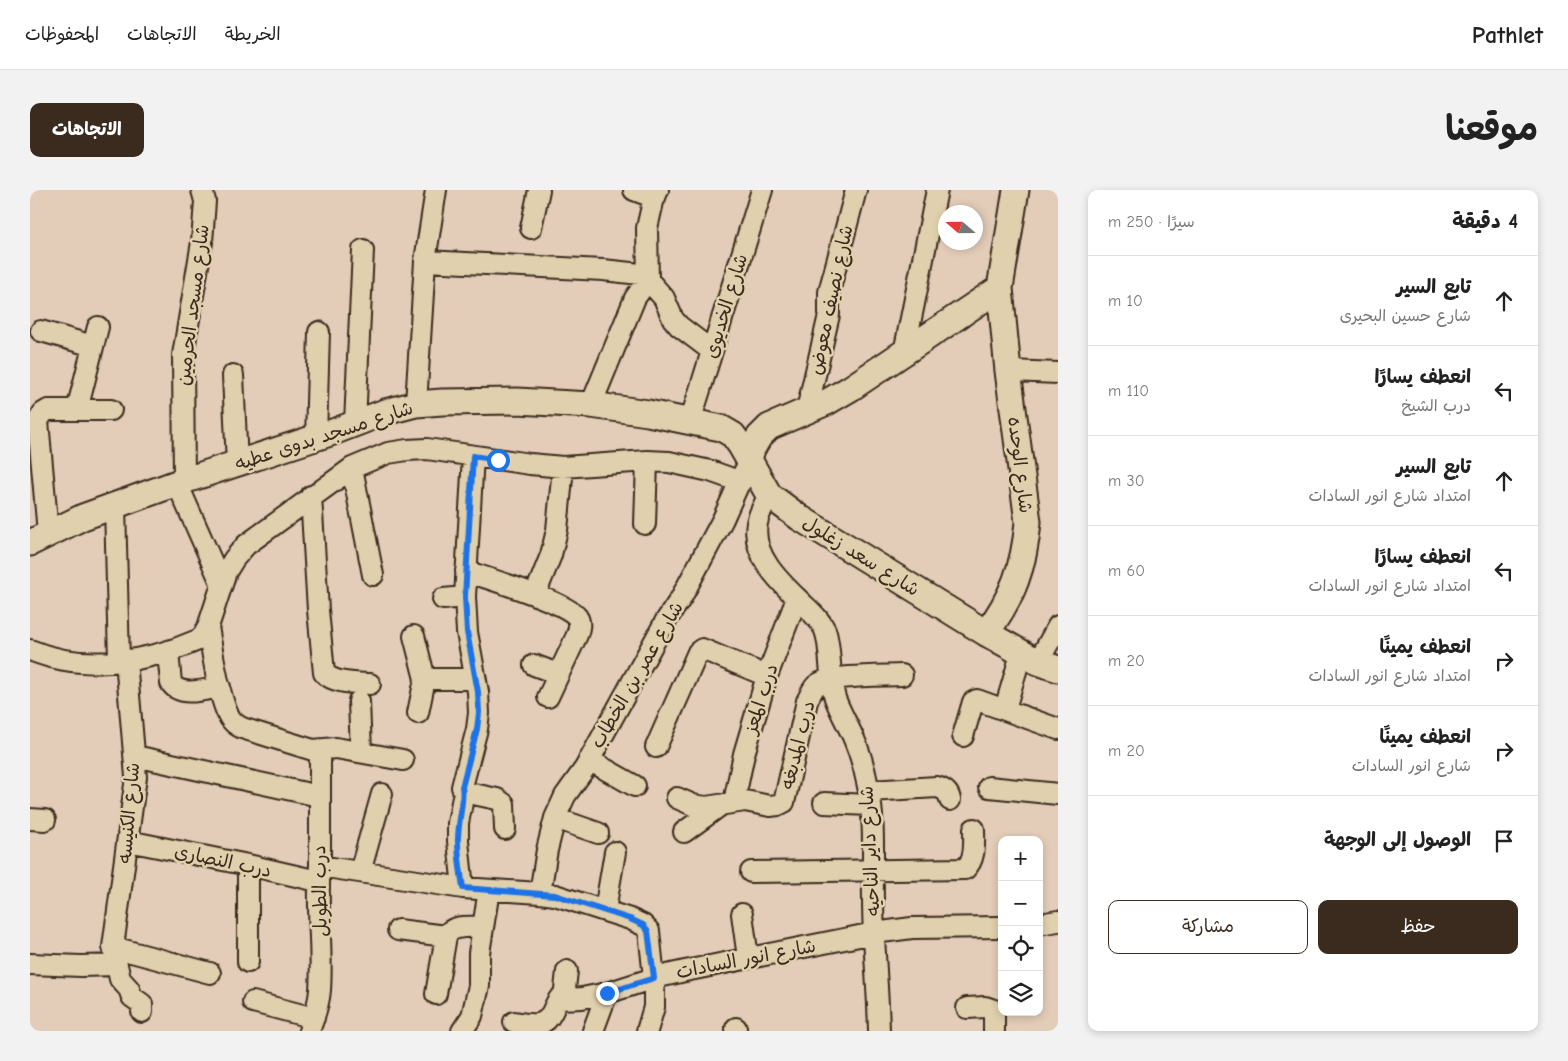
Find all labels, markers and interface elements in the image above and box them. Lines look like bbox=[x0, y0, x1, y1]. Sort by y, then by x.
text: Pathlet bbox=[1472, 21, 1543, 49]
text: المحفوظات bbox=[25, 24, 99, 45]
text: الاتجاهات bbox=[127, 24, 197, 45]
text: الخريطة bbox=[225, 24, 281, 45]
button: الاتجاهات bbox=[30, 103, 144, 157]
text: موقعنا bbox=[1445, 108, 1538, 149]
north arrow bbox=[938, 205, 983, 250]
text: 4 دقيقة bbox=[1452, 209, 1518, 233]
text: سيرًا · 250 m bbox=[1108, 213, 1195, 231]
street label: شارع مسجد الحرمين bbox=[172, 223, 216, 387]
street label: شارع نصيف معوض bbox=[804, 223, 860, 377]
street label: شارع الخديوى bbox=[700, 251, 754, 361]
text: تابع السير bbox=[1397, 276, 1471, 298]
icon: ahead bbox=[1490, 287, 1518, 315]
text: 10 m bbox=[1108, 292, 1143, 310]
text: شارع حسين البحيرى bbox=[1340, 307, 1471, 325]
text: انعطف يسارًا bbox=[1374, 366, 1471, 388]
icon: left bbox=[1490, 377, 1518, 405]
text: 110 m bbox=[1108, 382, 1149, 400]
street label: شارع مسجد بدوى عطيه bbox=[232, 397, 416, 477]
text: درب الشيخ bbox=[1401, 397, 1471, 415]
street label: شارع الوحده bbox=[1001, 415, 1037, 515]
route start bbox=[487, 449, 510, 472]
text: تابع السير bbox=[1397, 456, 1471, 478]
icon: ahead bbox=[1490, 467, 1518, 495]
text: 30 m bbox=[1108, 472, 1144, 490]
text: امتداد شارع انور السادات bbox=[1308, 487, 1471, 505]
street label: شارع سعد زغلول bbox=[797, 511, 924, 602]
text: انعطف يسارًا bbox=[1374, 546, 1471, 568]
icon: left bbox=[1490, 557, 1518, 585]
text: 60 m bbox=[1108, 562, 1145, 580]
text: امتداد شارع انور السادات bbox=[1308, 577, 1471, 595]
street label: شارع عمر بن الخطاب bbox=[586, 598, 690, 753]
text: انعطف يمينًا bbox=[1379, 636, 1471, 658]
icon: right bbox=[1490, 647, 1518, 675]
text: 20 m bbox=[1108, 652, 1145, 670]
street label: درب المعز bbox=[739, 661, 783, 739]
text: امتداد شارع انور السادات bbox=[1308, 667, 1471, 685]
street label: درب المدبغه bbox=[776, 698, 820, 792]
text: انعطف يمينًا bbox=[1379, 726, 1471, 748]
icon: right bbox=[1490, 737, 1518, 765]
text: 20 m bbox=[1108, 742, 1145, 760]
text: شارع انور السادات bbox=[1352, 757, 1471, 775]
street label: شارع الكنيسه bbox=[114, 762, 146, 865]
street label: شارع داير الناحيه bbox=[856, 785, 886, 917]
icon: arrive bbox=[1490, 827, 1518, 855]
text: الوصول إلى الوجهة bbox=[1324, 829, 1471, 851]
map controls bbox=[998, 836, 1043, 1016]
button: + bbox=[998, 836, 1043, 881]
street label: درب النصارى bbox=[172, 840, 274, 882]
street label: درب الطويل bbox=[308, 845, 333, 937]
button: − bbox=[998, 881, 1043, 926]
button: مشاركة bbox=[1108, 900, 1308, 954]
button: حفظ bbox=[1318, 900, 1518, 954]
button: locate bbox=[998, 926, 1043, 971]
street label: شارع انور السادات bbox=[674, 935, 818, 985]
button: layers bbox=[998, 971, 1043, 1016]
route end bbox=[596, 982, 619, 1005]

